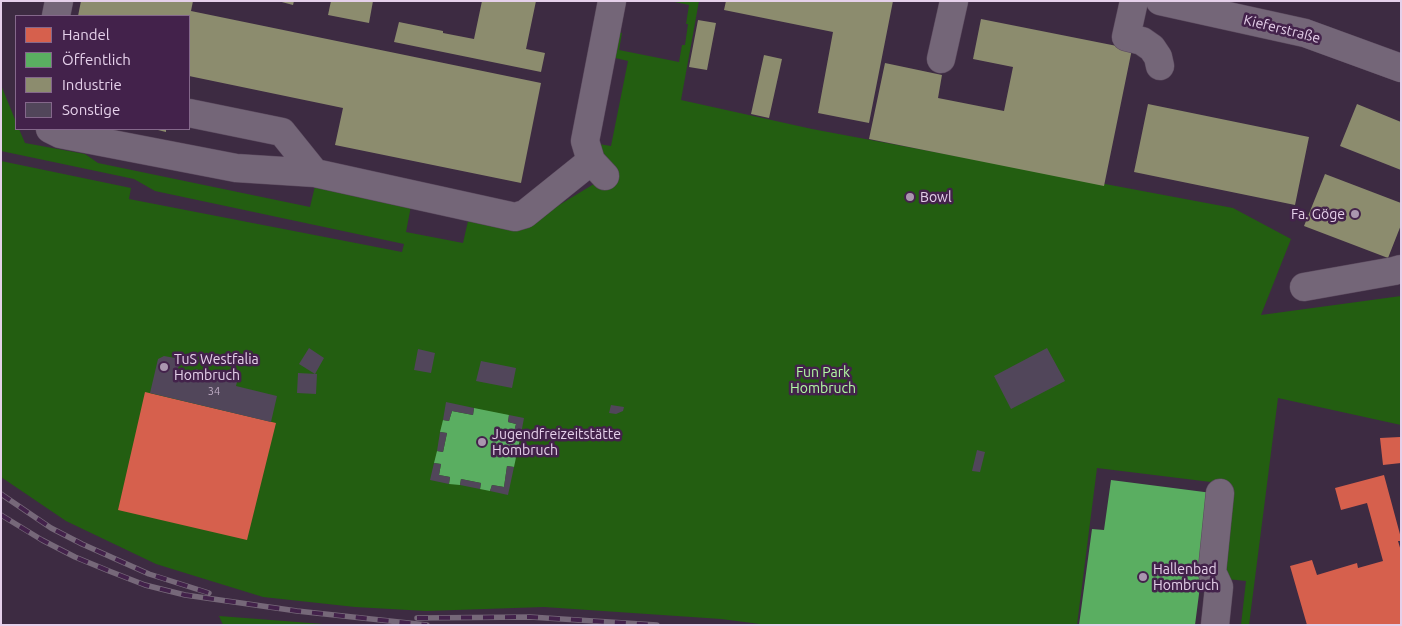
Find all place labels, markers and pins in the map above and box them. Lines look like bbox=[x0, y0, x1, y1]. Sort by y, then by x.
place label: Bowl bbox=[920, 189, 952, 205]
marker: Bowl bbox=[904, 191, 916, 203]
place label: Fa. Göge bbox=[1291, 206, 1345, 222]
marker: Fa. Göge bbox=[1349, 208, 1361, 220]
place label: TuS Westfalia Hombruch bbox=[174, 351, 259, 384]
marker: TuS Westfalia Hombruch bbox=[158, 361, 170, 373]
place label: Jugendfreizeitstätte Hombruch bbox=[492, 426, 621, 458]
marker: Jugendfreizeitstätte Hombruch bbox=[476, 436, 488, 448]
place label: Hallenbad Hombruch bbox=[1153, 561, 1219, 594]
marker: Hallenbad Hombruch bbox=[1137, 571, 1149, 583]

